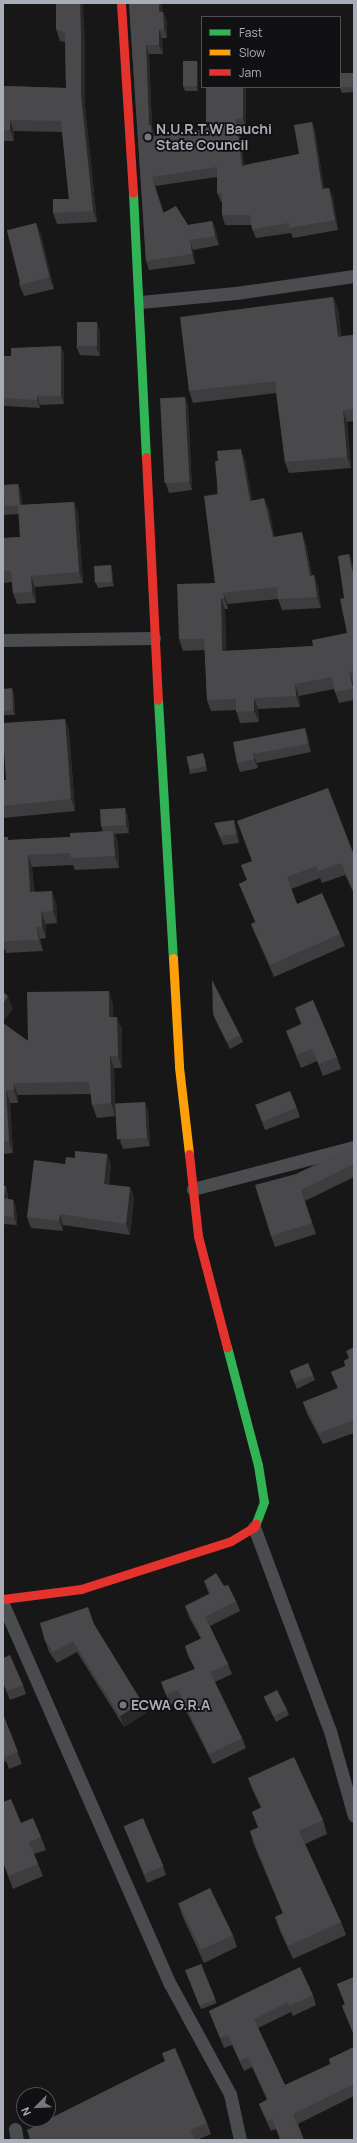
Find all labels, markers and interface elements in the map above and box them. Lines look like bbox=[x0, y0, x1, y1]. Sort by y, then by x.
legend bbox=[201, 16, 341, 88]
text: Fast bbox=[239, 24, 263, 41]
text: Slow bbox=[239, 44, 265, 61]
text: Jam bbox=[239, 64, 261, 81]
place label: N.U.R.T.W Bauchi State Council bbox=[156, 121, 272, 154]
marker: N.U.R.T.W Bauchi State Council bbox=[143, 132, 153, 142]
place label: ECWA G.R.A bbox=[131, 1697, 210, 1713]
marker: ECWA G.R.A bbox=[118, 1700, 128, 1710]
north arrow bbox=[16, 2087, 56, 2127]
text: N bbox=[17, 2105, 34, 2118]

